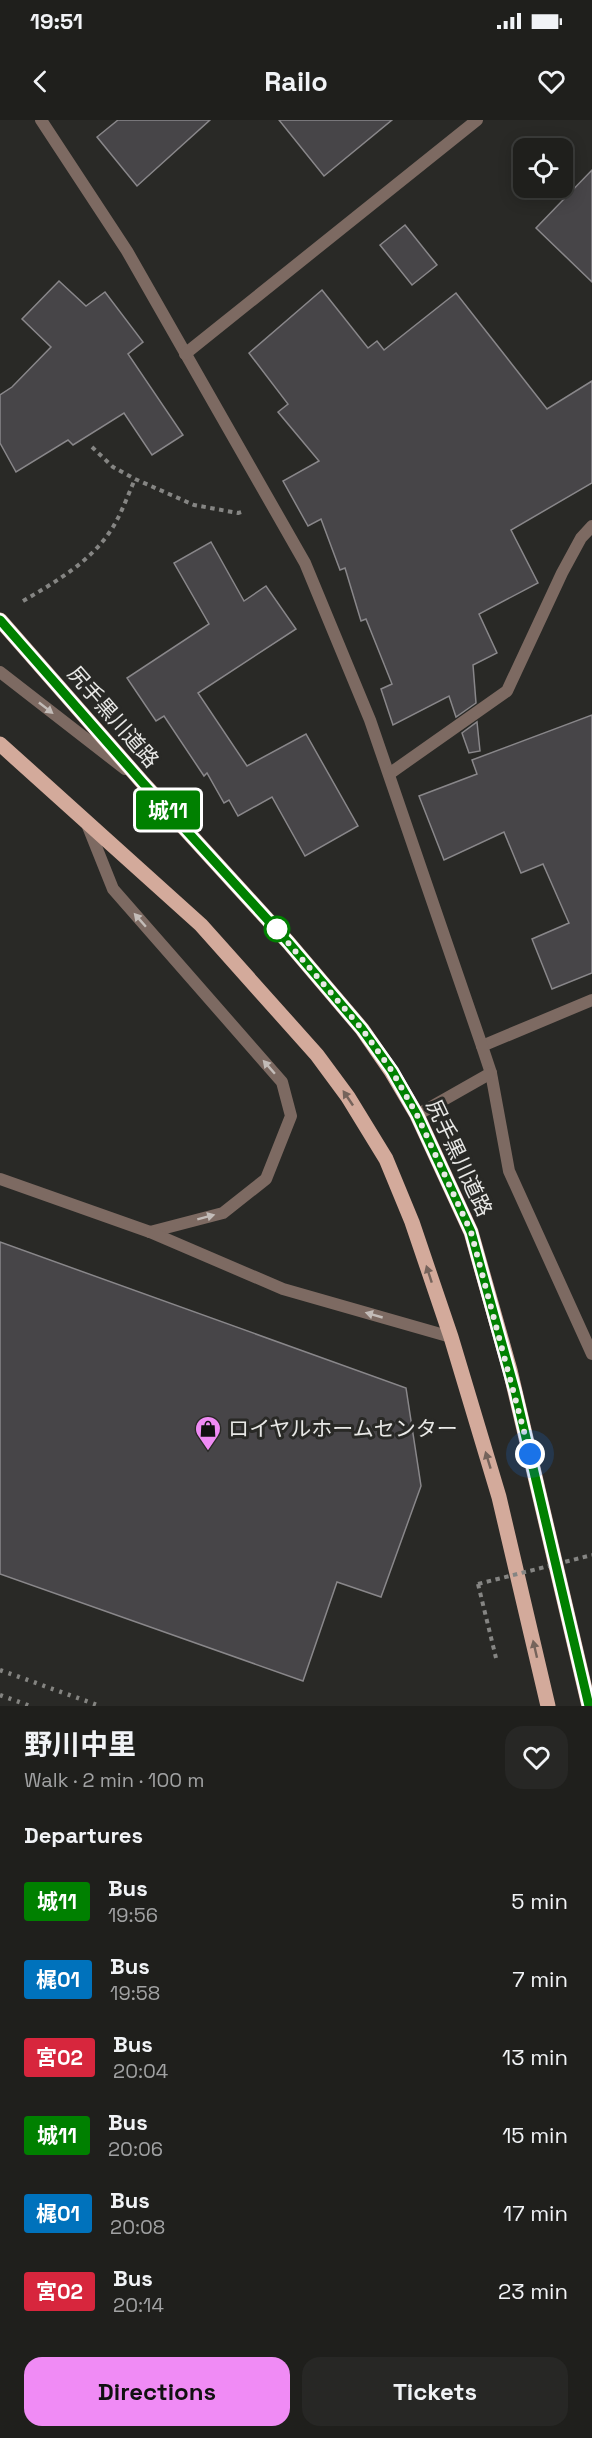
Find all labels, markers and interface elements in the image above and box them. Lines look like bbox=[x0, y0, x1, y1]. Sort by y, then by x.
text: 19:51 bbox=[30, 7, 83, 35]
text: Railo bbox=[264, 64, 328, 99]
icon: back bbox=[24, 65, 57, 98]
icon: heart bbox=[535, 65, 568, 98]
map controls bbox=[513, 138, 573, 198]
button: locate bbox=[513, 138, 573, 198]
street label: 尻手黒川道路 bbox=[62, 660, 165, 773]
one-way arrow bbox=[39, 702, 54, 714]
line badge: 城11 bbox=[134, 790, 202, 830]
text: 城11 bbox=[148, 797, 188, 824]
one-way arrow bbox=[133, 913, 147, 928]
unlabelled marker bbox=[264, 916, 290, 942]
one-way arrow bbox=[263, 1060, 276, 1075]
one-way arrow bbox=[342, 1090, 354, 1106]
street label: 尻手黒川道路 bbox=[421, 1095, 498, 1221]
one-way arrow bbox=[198, 1212, 216, 1221]
one-way arrow bbox=[424, 1265, 434, 1283]
one-way arrow bbox=[365, 1310, 383, 1319]
shop icon: ロイヤルホームセンター bbox=[193, 1414, 223, 1452]
place label: ロイヤルホームセンター bbox=[228, 1415, 458, 1442]
your location bbox=[515, 1439, 545, 1469]
one-way arrow bbox=[483, 1451, 492, 1469]
one-way arrow bbox=[530, 1639, 539, 1658]
text: 野川中里 bbox=[24, 1726, 136, 1762]
button: heart bbox=[505, 1726, 568, 1789]
text: Walk · 2 min · 100 m bbox=[24, 1767, 204, 1793]
text: Departures bbox=[24, 1821, 143, 1849]
text: Bus bbox=[108, 1874, 148, 1902]
text: 5 min bbox=[511, 1887, 568, 1915]
text: 城11 bbox=[37, 1888, 77, 1915]
text: 19:56 bbox=[108, 1902, 158, 1928]
text: Bus bbox=[110, 1952, 150, 1980]
text: 7 min bbox=[512, 1965, 568, 1993]
text: 梶01 bbox=[36, 1966, 80, 1993]
text: 19:58 bbox=[110, 1980, 160, 2006]
text: Bus bbox=[113, 2030, 153, 2058]
text: 13 min bbox=[502, 2043, 568, 2071]
text: 宮02 bbox=[36, 2044, 83, 2071]
text: 20:04 bbox=[113, 2058, 168, 2084]
text: Bus bbox=[108, 2108, 148, 2136]
text: 15 min bbox=[502, 2121, 568, 2149]
text: 城11 bbox=[37, 2122, 77, 2149]
text: 20:06 bbox=[108, 2136, 163, 2162]
text: Bus bbox=[110, 2186, 150, 2214]
text: 17 min bbox=[503, 2199, 568, 2227]
text: 梶01 bbox=[36, 2200, 80, 2227]
text: 20:08 bbox=[110, 2214, 165, 2240]
text: Bus bbox=[113, 2264, 153, 2292]
text: 23 min bbox=[498, 2277, 568, 2305]
text: 宮02 bbox=[36, 2278, 83, 2305]
text: 20:14 bbox=[113, 2292, 164, 2318]
button: Directions bbox=[24, 2357, 290, 2426]
button: Tickets bbox=[302, 2357, 568, 2426]

